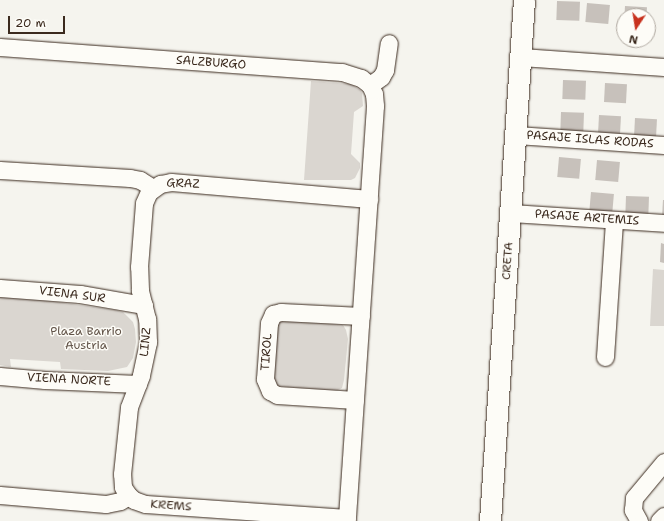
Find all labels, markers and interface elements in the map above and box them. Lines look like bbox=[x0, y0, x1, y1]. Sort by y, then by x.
scale bar bbox=[10, 8, 67, 34]
north arrow bbox=[616, 8, 656, 48]
text: 20 m bbox=[15, 15, 46, 31]
text: N bbox=[628, 31, 639, 47]
street label: SALZBURGO bbox=[175, 53, 247, 73]
street label: PASAJE ISLAS RODAS bbox=[526, 128, 654, 152]
street label: GRAZ bbox=[166, 176, 200, 192]
street label: PASAJE ARTEMIS bbox=[534, 207, 640, 229]
street label: CRETA bbox=[499, 242, 517, 280]
street label: VIENA SUR bbox=[38, 284, 106, 306]
park label: Plaza Barrio Austria bbox=[50, 325, 122, 353]
street label: LINZ bbox=[138, 327, 154, 357]
street label: TIROL bbox=[259, 333, 275, 371]
street label: VIENA NORTE bbox=[27, 371, 111, 389]
street label: KREMS bbox=[150, 497, 192, 515]

